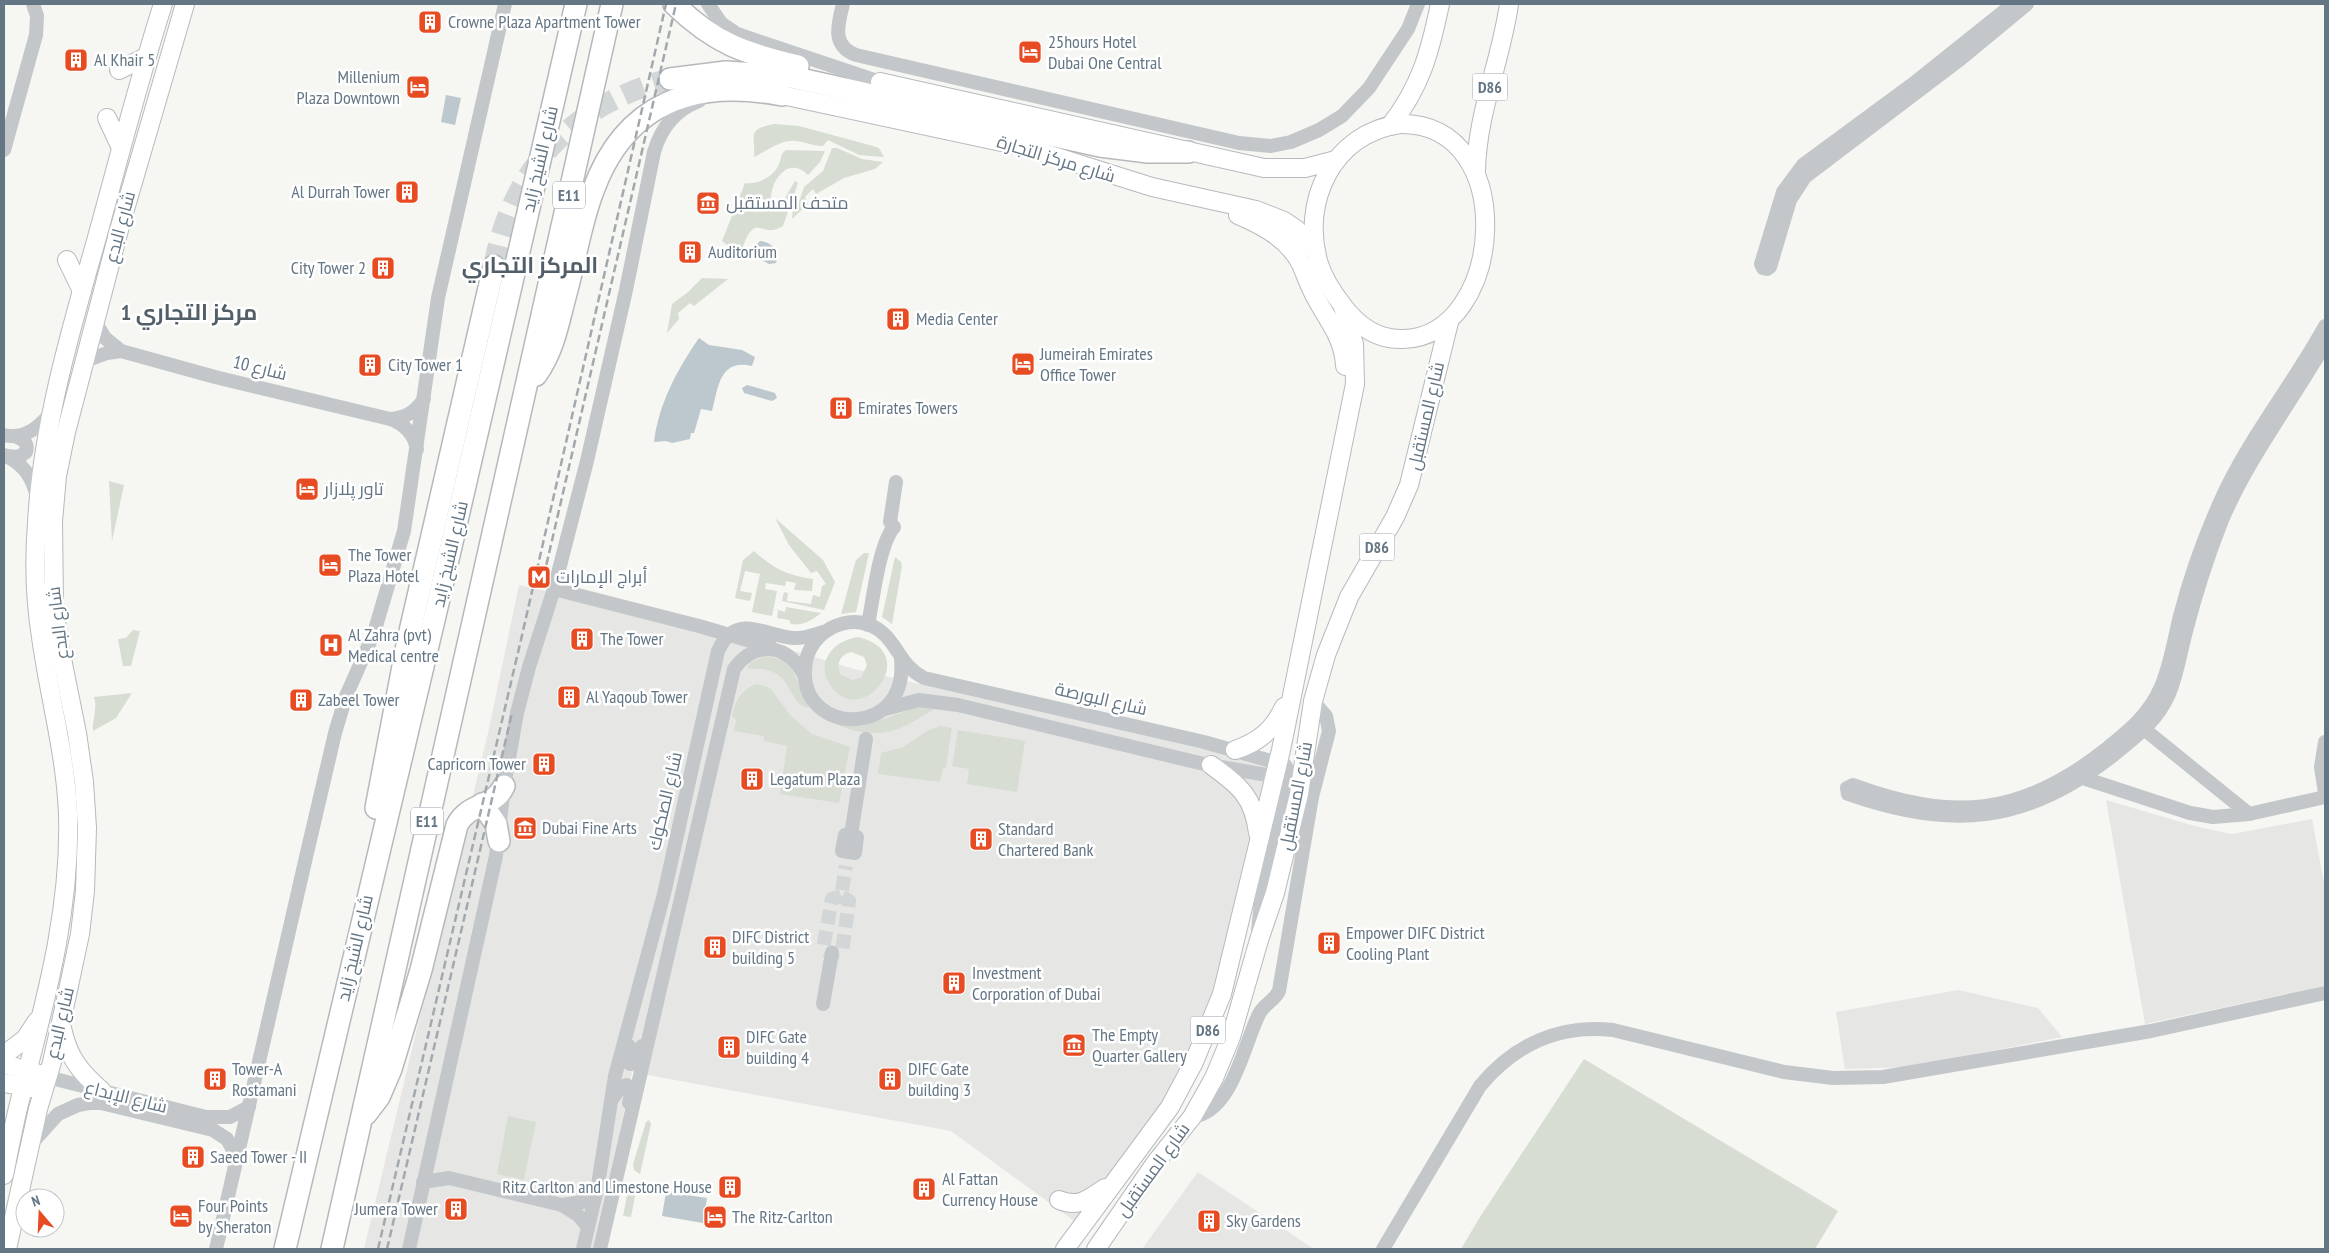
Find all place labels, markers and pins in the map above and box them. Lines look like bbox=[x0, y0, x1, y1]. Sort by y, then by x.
building icon: Crowne Plaza Apartment Tower bbox=[417, 9, 443, 35]
place label: Crowne Plaza Apartment Tower bbox=[448, 10, 641, 33]
place label: 25hours Hotel Dubai One Central bbox=[1048, 30, 1162, 74]
hotel icon: 25hours Hotel Dubai One Central bbox=[1017, 39, 1043, 65]
building icon: Al Khair 5 bbox=[63, 47, 89, 73]
place label: Al Khair 5 bbox=[94, 48, 155, 71]
place label: Millenium Plaza Downtown bbox=[296, 65, 400, 109]
hotel icon: Millenium Plaza Downtown bbox=[405, 74, 431, 100]
building icon: Al Durrah Tower bbox=[394, 179, 420, 205]
place label: Al Durrah Tower bbox=[291, 180, 390, 203]
museum icon: متحف المستقبل bbox=[695, 190, 721, 216]
place label: متحف المستقبل bbox=[726, 191, 849, 214]
building icon: Auditorium bbox=[677, 239, 703, 265]
place label: Auditorium bbox=[708, 240, 777, 263]
building icon: City Tower 2 bbox=[370, 255, 396, 281]
place label: City Tower 2 bbox=[291, 256, 366, 279]
building icon: Media Center bbox=[885, 306, 911, 332]
place label: Media Center bbox=[916, 307, 998, 330]
place label: Jumeirah Emirates Office Tower bbox=[1039, 342, 1153, 386]
hotel icon: Jumeirah Emirates Office Tower bbox=[1010, 351, 1036, 377]
building icon: City Tower 1 bbox=[357, 352, 383, 378]
place label: City Tower 1 bbox=[388, 353, 463, 376]
building icon: Emirates Towers bbox=[828, 395, 854, 421]
place label: Emirates Towers bbox=[858, 396, 958, 419]
hotel icon: تاور پلازار bbox=[294, 476, 320, 502]
place label: تاور پلازار bbox=[323, 477, 384, 501]
place label: The Tower Plaza Hotel bbox=[348, 543, 420, 587]
hotel icon: The Tower Plaza Hotel bbox=[317, 552, 343, 578]
metro station icon: أبراج الإمارات bbox=[526, 564, 552, 590]
place label: أبراج الإمارات bbox=[556, 565, 647, 589]
place label: Al Zahra (pvt) Medical centre bbox=[348, 623, 439, 667]
building icon: The Tower bbox=[569, 626, 595, 652]
place label: The Tower bbox=[600, 627, 663, 650]
hospital icon: Al Zahra (pvt) Medical centre bbox=[318, 632, 344, 658]
building icon: Al Yaqoub Tower bbox=[556, 684, 582, 710]
place label: Al Yaqoub Tower bbox=[586, 685, 688, 708]
building icon: Zabeel Tower bbox=[288, 687, 314, 713]
place label: Zabeel Tower bbox=[318, 688, 400, 711]
building icon: Capricorn Tower bbox=[531, 751, 557, 777]
place label: Capricorn Tower bbox=[427, 752, 526, 775]
building icon: Legatum Plaza bbox=[739, 766, 765, 792]
place label: Legatum Plaza bbox=[770, 767, 860, 790]
museum icon: Dubai Fine Arts bbox=[512, 815, 538, 841]
place label: Dubai Fine Arts bbox=[542, 816, 637, 839]
place label: Standard Chartered Bank bbox=[998, 817, 1094, 861]
building icon: Standard Chartered Bank bbox=[968, 826, 994, 852]
place label: Empower DIFC District Cooling Plant bbox=[1346, 921, 1485, 965]
place label: DIFC District building 5 bbox=[732, 925, 809, 969]
building icon: Empower DIFC District Cooling Plant bbox=[1316, 930, 1342, 956]
building icon: DIFC District building 5 bbox=[702, 934, 728, 960]
place label: Investment Corporation of Dubai bbox=[972, 961, 1101, 1005]
building icon: Investment Corporation of Dubai bbox=[941, 970, 967, 996]
place label: The Empty Quarter Gallery bbox=[1092, 1023, 1187, 1067]
place label: DIFC Gate building 4 bbox=[746, 1025, 809, 1069]
museum icon: The Empty Quarter Gallery bbox=[1061, 1032, 1087, 1058]
building icon: DIFC Gate building 4 bbox=[716, 1034, 742, 1060]
place label: Tower-A Rostamani bbox=[232, 1057, 297, 1101]
place label: DIFC Gate building 3 bbox=[908, 1057, 971, 1101]
building icon: Tower-A Rostamani bbox=[202, 1066, 228, 1092]
building icon: DIFC Gate building 3 bbox=[877, 1066, 903, 1092]
building icon: Saeed Tower - II bbox=[180, 1144, 206, 1170]
place label: Saeed Tower - II bbox=[210, 1145, 307, 1168]
place label: Al Fattan Currency House bbox=[942, 1167, 1038, 1211]
building icon: Ritz Carlton and Limestone House bbox=[717, 1174, 743, 1200]
place label: Ritz Carlton and Limestone House bbox=[502, 1175, 712, 1198]
building icon: Al Fattan Currency House bbox=[911, 1176, 937, 1202]
place label: Four Points by Sheraton bbox=[198, 1194, 271, 1238]
building icon: Jumera Tower bbox=[443, 1196, 469, 1222]
place label: Jumera Tower bbox=[354, 1197, 438, 1220]
hotel icon: Four Points by Sheraton bbox=[168, 1203, 194, 1229]
hotel icon: The Ritz-Carlton bbox=[702, 1204, 728, 1230]
place label: The Ritz-Carlton bbox=[732, 1205, 833, 1228]
building icon: Sky Gardens bbox=[1196, 1208, 1222, 1234]
place label: Sky Gardens bbox=[1226, 1209, 1301, 1232]

